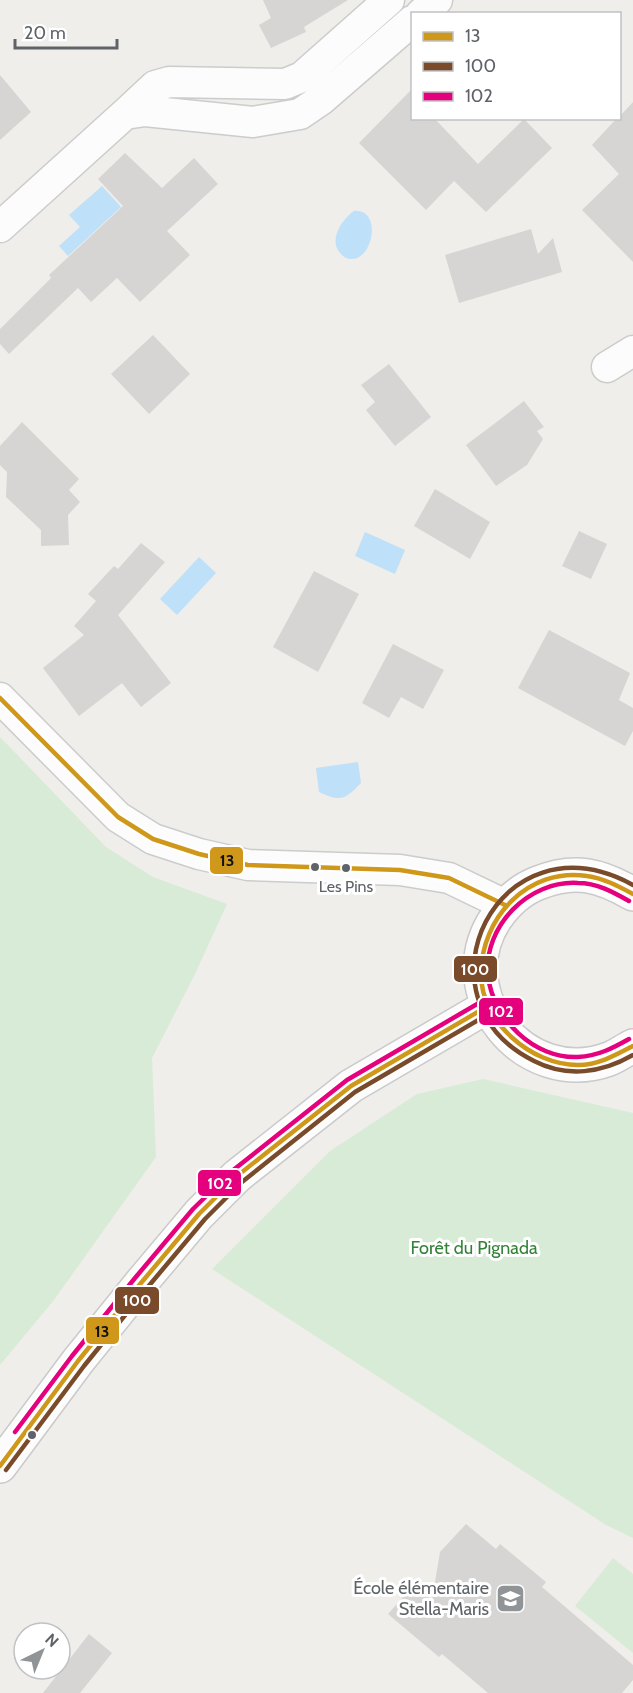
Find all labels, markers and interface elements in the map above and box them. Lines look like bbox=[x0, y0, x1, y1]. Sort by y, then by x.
scale bar bbox=[15, 12, 117, 50]
legend bbox=[411, 12, 621, 120]
text: 20 m bbox=[24, 22, 66, 44]
text: 13 bbox=[465, 25, 481, 47]
text: 100 bbox=[465, 55, 496, 77]
text: 102 bbox=[465, 85, 493, 107]
line badge: 13 bbox=[209, 846, 244, 875]
text: 13 bbox=[220, 851, 234, 870]
unlabelled marker bbox=[309, 861, 321, 873]
marker: Les Pins bbox=[340, 862, 352, 874]
place label: Les Pins bbox=[319, 877, 374, 896]
line badge: 100 bbox=[453, 955, 498, 983]
text: 100 bbox=[461, 960, 489, 979]
line badge: 102 bbox=[478, 997, 524, 1026]
text: 102 bbox=[488, 1002, 514, 1021]
line badge: 102 bbox=[197, 1169, 242, 1197]
text: 102 bbox=[207, 1174, 233, 1193]
park label: Forêt du Pignada bbox=[410, 1237, 538, 1259]
line badge: 100 bbox=[114, 1286, 160, 1315]
text: 100 bbox=[123, 1291, 151, 1310]
line badge: 13 bbox=[85, 1316, 120, 1345]
text: 13 bbox=[95, 1322, 109, 1341]
unlabelled marker bbox=[26, 1429, 38, 1441]
place label: École élémentaire Stella-Maris bbox=[353, 1577, 489, 1620]
school or university icon: École élémentaire Stella-Maris bbox=[494, 1582, 526, 1614]
north arrow bbox=[12, 1621, 72, 1681]
text: N bbox=[41, 1630, 63, 1651]

